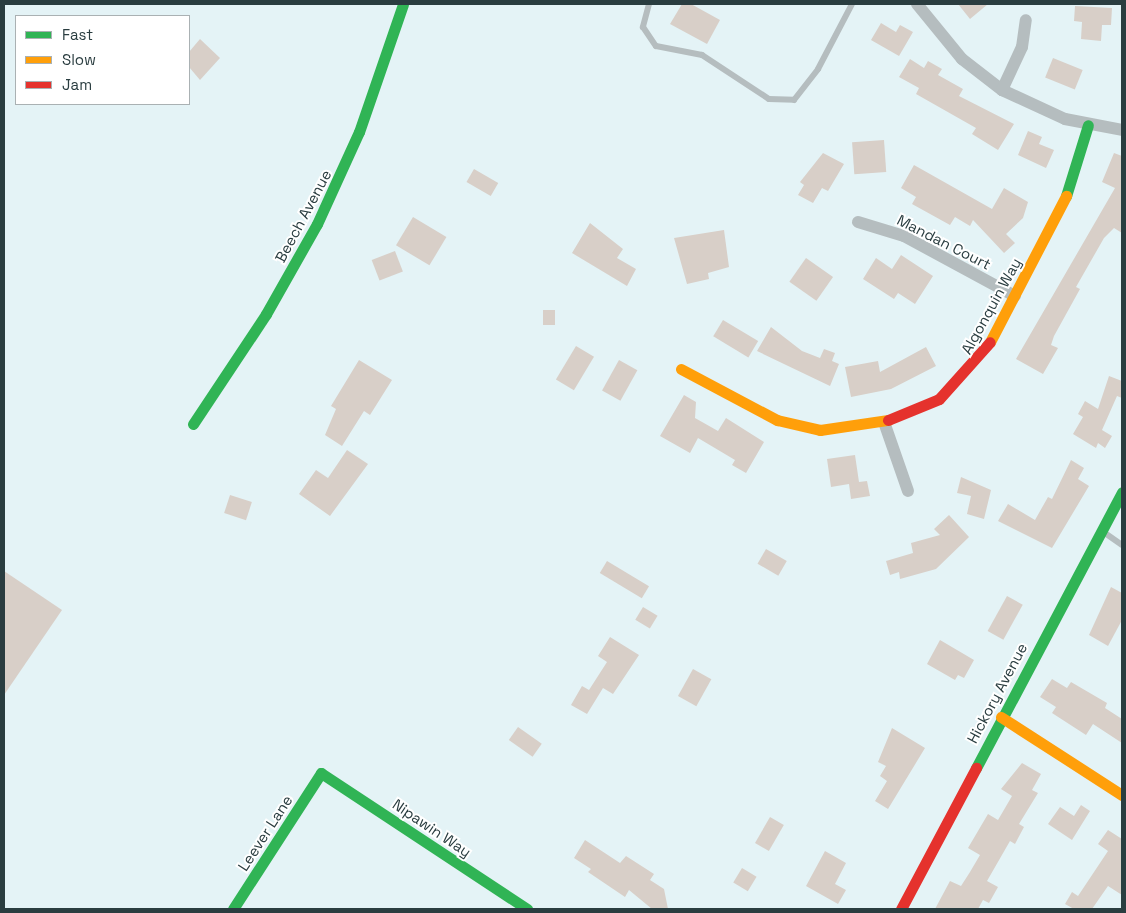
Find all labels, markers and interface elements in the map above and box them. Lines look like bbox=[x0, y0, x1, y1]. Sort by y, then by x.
legend bbox=[15, 15, 190, 105]
text: Fast bbox=[62, 25, 93, 44]
text: Slow bbox=[62, 50, 96, 69]
text: Jam bbox=[62, 75, 92, 94]
street label: Beech Avenue bbox=[271, 166, 335, 266]
street label: Mandan Court bbox=[894, 211, 994, 273]
street label: Algonquin Way bbox=[957, 255, 1025, 357]
street label: Hickory Avenue bbox=[963, 640, 1031, 746]
street label: Leever Lane bbox=[234, 792, 296, 874]
street label: Nipawin Way bbox=[389, 795, 475, 861]

